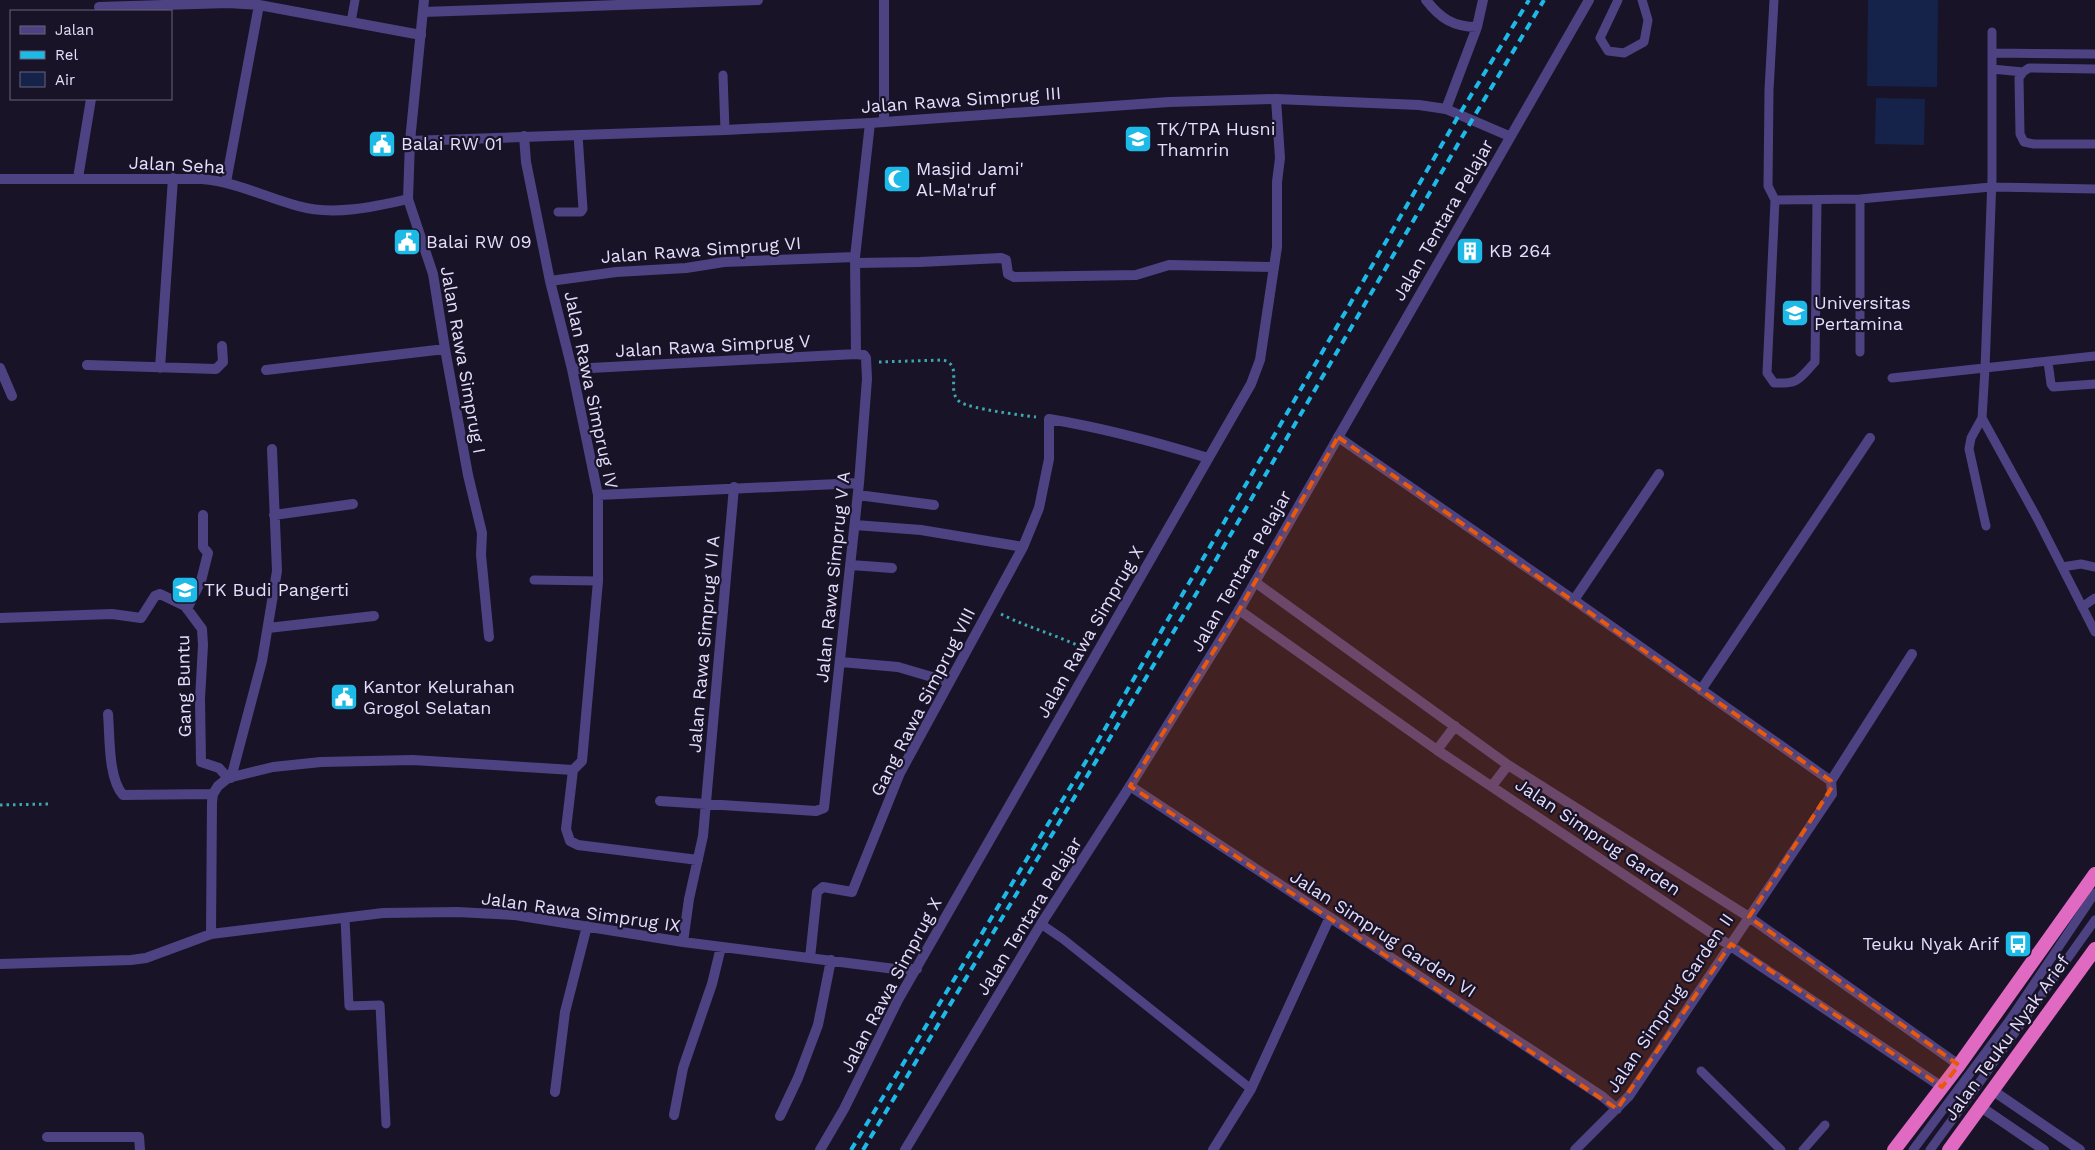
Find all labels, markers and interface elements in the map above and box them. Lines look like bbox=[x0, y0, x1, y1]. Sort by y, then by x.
legend bbox=[10, 10, 172, 100]
text: Jalan bbox=[55, 21, 94, 39]
text: Rel bbox=[55, 46, 78, 64]
text: Air bbox=[55, 71, 75, 89]
street label: Jalan Rawa Simprug III bbox=[860, 82, 1062, 117]
place label: TK/TPA Husni Thamrin bbox=[1157, 118, 1275, 160]
school or university icon: TK/TPA Husni Thamrin bbox=[1123, 124, 1153, 154]
public building icon: Balai RW 01 bbox=[367, 129, 397, 159]
place label: Balai RW 01 bbox=[401, 133, 503, 154]
street label: Jalan Tentara Pelajar bbox=[1388, 135, 1497, 304]
street label: Jalan Seha bbox=[128, 151, 226, 178]
place label: Masjid Jami' Al-Ma'ruf bbox=[916, 158, 1024, 200]
mosque icon: Masjid Jami' Al-Ma'ruf bbox=[882, 164, 912, 194]
public building icon: Balai RW 09 bbox=[392, 227, 422, 257]
place label: Balai RW 09 bbox=[426, 231, 532, 252]
street label: Jalan Rawa Simprug VI bbox=[600, 232, 802, 267]
building icon: KB 264 bbox=[1455, 236, 1485, 266]
place label: KB 264 bbox=[1489, 240, 1551, 261]
street label: Jalan Rawa Simprug I bbox=[437, 265, 490, 455]
street label: Jalan Rawa Simprug IV bbox=[560, 289, 623, 491]
place label: Universitas Pertamina bbox=[1814, 292, 1911, 334]
school or university icon: Universitas Pertamina bbox=[1780, 298, 1810, 328]
street label: Jalan Rawa Simprug V bbox=[615, 330, 812, 361]
street label: Jalan Rawa Simprug V A bbox=[811, 470, 854, 684]
street label: Jalan Tentara Pelajar bbox=[1186, 486, 1295, 655]
street label: Jalan Rawa Simprug VI A bbox=[684, 534, 723, 754]
street label: Jalan Rawa Simprug X bbox=[1032, 542, 1148, 722]
school or university icon: TK Budi Pangerti bbox=[170, 575, 200, 605]
place label: TK Budi Pangerti bbox=[204, 579, 349, 600]
street label: Gang Rawa Simprug VIII bbox=[866, 604, 979, 800]
street label: Gang Buntu bbox=[172, 635, 195, 737]
place label: Kantor Kelurahan Grogol Selatan bbox=[363, 676, 515, 718]
public building icon: Kantor Kelurahan Grogol Selatan bbox=[329, 682, 359, 712]
street label: Jalan Simprug Garden bbox=[1512, 773, 1685, 900]
street label: Jalan Tentara Pelajar bbox=[971, 833, 1086, 999]
street label: Jalan Simprug Garden VI bbox=[1286, 866, 1480, 1002]
street label: Jalan Rawa Simprug IX bbox=[480, 887, 682, 936]
street label: Jalan Rawa Simprug X bbox=[835, 893, 946, 1076]
street label: Jalan Simprug Garden II bbox=[1602, 909, 1737, 1096]
bus stop icon: Teuku Nyak Arif bbox=[2003, 929, 2033, 959]
place label: Teuku Nyak Arif bbox=[1862, 933, 1999, 954]
street label: Jalan Teuku Nyak Arief bbox=[1939, 951, 2074, 1125]

